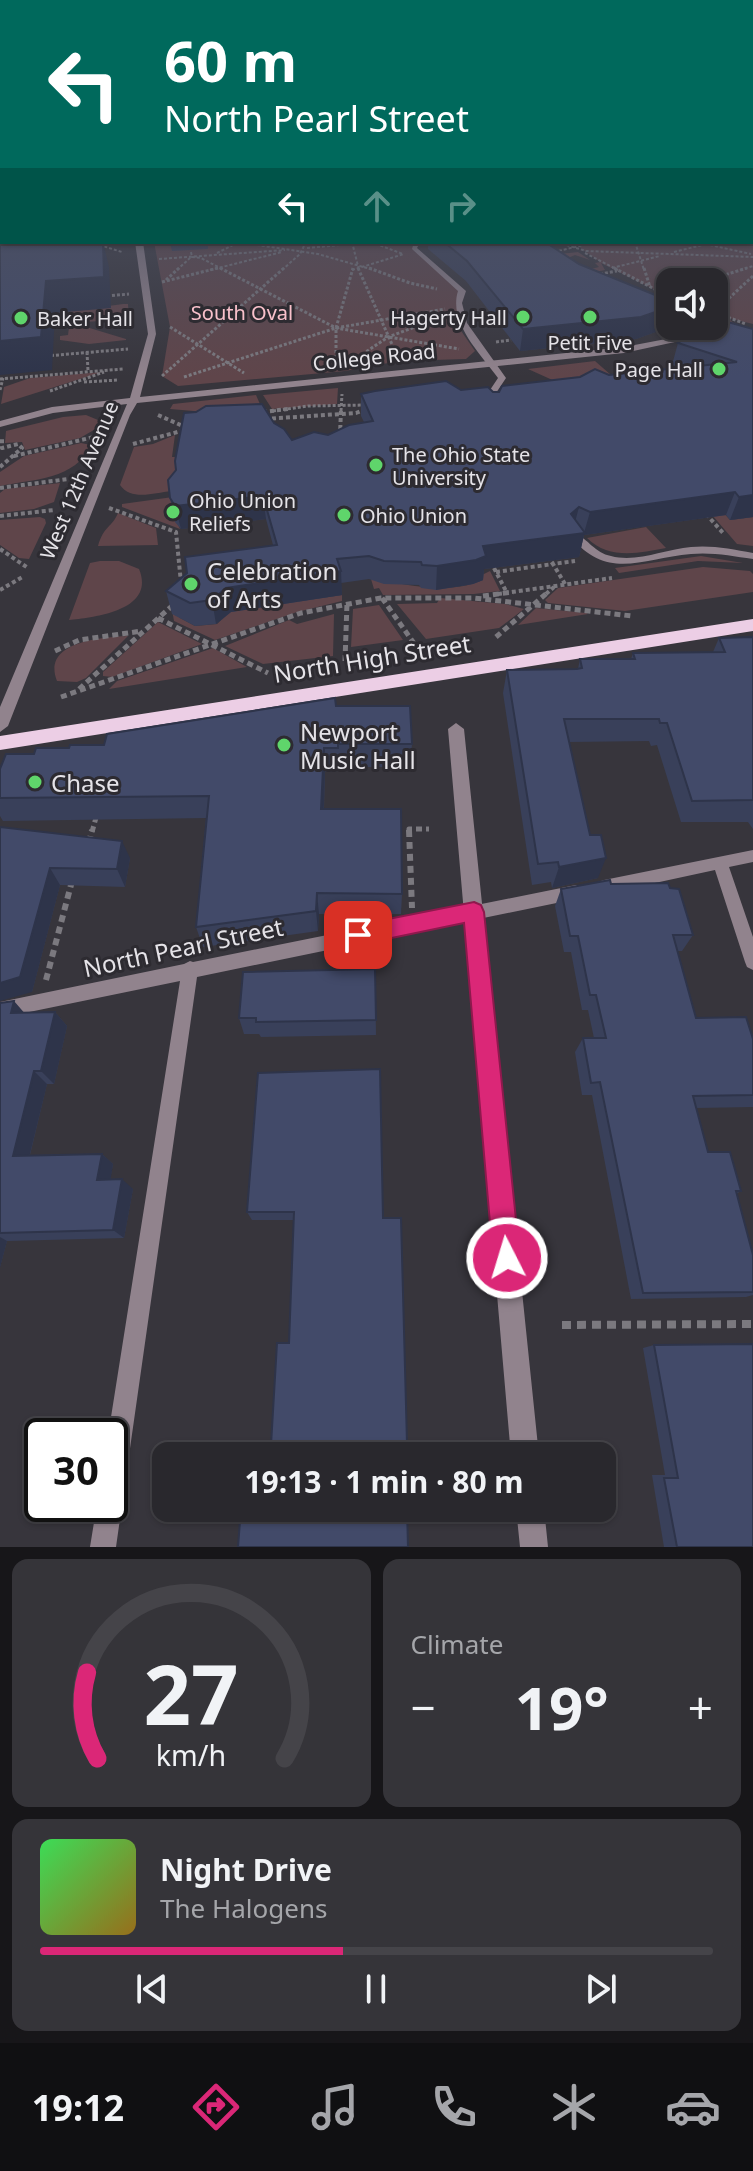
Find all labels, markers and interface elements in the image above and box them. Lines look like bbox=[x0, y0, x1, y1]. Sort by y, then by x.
text: 60 m bbox=[164, 22, 297, 98]
icon: left bbox=[32, 32, 136, 136]
text: North Pearl Street bbox=[164, 94, 469, 143]
icon: left bbox=[271, 184, 315, 228]
icon: ahead bbox=[355, 184, 399, 228]
icon: right bbox=[439, 184, 483, 228]
map controls bbox=[656, 268, 728, 340]
button: sound bbox=[656, 268, 728, 340]
park label: South Oval bbox=[191, 299, 293, 326]
place label: Hagerty Hall bbox=[390, 304, 507, 331]
place label: Baker Hall bbox=[37, 305, 133, 332]
marker: Hagerty Hall bbox=[514, 308, 532, 326]
marker: Petit Five bbox=[581, 308, 599, 326]
marker: Baker Hall bbox=[12, 309, 30, 327]
place label: Petit Five bbox=[547, 329, 633, 356]
street label: College Road bbox=[311, 337, 437, 377]
place label: Page Hall bbox=[615, 356, 703, 383]
marker: Page Hall bbox=[710, 360, 728, 378]
street label: West 12th Avenue bbox=[33, 397, 125, 563]
place label: The Ohio State University bbox=[392, 441, 530, 491]
marker: The Ohio State University bbox=[367, 456, 385, 474]
place label: Ohio Union Reliefs bbox=[189, 487, 296, 537]
place label: Ohio Union bbox=[360, 502, 467, 529]
marker: Ohio Union Reliefs bbox=[164, 503, 182, 521]
marker: Ohio Union bbox=[335, 506, 353, 524]
place label: Celebration of Arts bbox=[207, 554, 337, 615]
marker: Celebration of Arts bbox=[182, 575, 200, 593]
street label: North High Street bbox=[271, 626, 473, 690]
place label: Newport Music Hall bbox=[300, 715, 416, 776]
marker: Newport Music Hall bbox=[275, 736, 293, 754]
place label: Chase bbox=[51, 766, 120, 799]
marker: Chase bbox=[26, 773, 44, 791]
pin bbox=[324, 901, 392, 969]
street label: North Pearl Street bbox=[80, 910, 286, 984]
icon: arrive bbox=[336, 913, 380, 957]
position arrow bbox=[465, 1216, 549, 1300]
speed limit sign: 30 bbox=[24, 1418, 128, 1522]
text: 19:13 · 1 min · 80 m bbox=[244, 1461, 524, 1502]
text: Climate bbox=[411, 1626, 503, 1662]
text: 27 bbox=[144, 1636, 239, 1749]
text: 19° bbox=[515, 1666, 609, 1748]
text: − bbox=[411, 1677, 436, 1737]
text: + bbox=[688, 1677, 713, 1737]
text: km/h bbox=[156, 1735, 226, 1774]
text: Night Drive bbox=[160, 1849, 332, 1890]
text: The Halogens bbox=[160, 1890, 327, 1926]
icon: previous bbox=[130, 1967, 174, 2011]
icon: pause bbox=[354, 1967, 398, 2011]
icon: next bbox=[579, 1967, 623, 2011]
icon: directions bbox=[188, 2079, 244, 2135]
icon: music bbox=[307, 2079, 363, 2135]
icon: phone bbox=[426, 2079, 482, 2135]
icon: climate bbox=[546, 2079, 602, 2135]
icon: car bbox=[665, 2079, 721, 2135]
text: 19:12 bbox=[32, 2083, 124, 2132]

